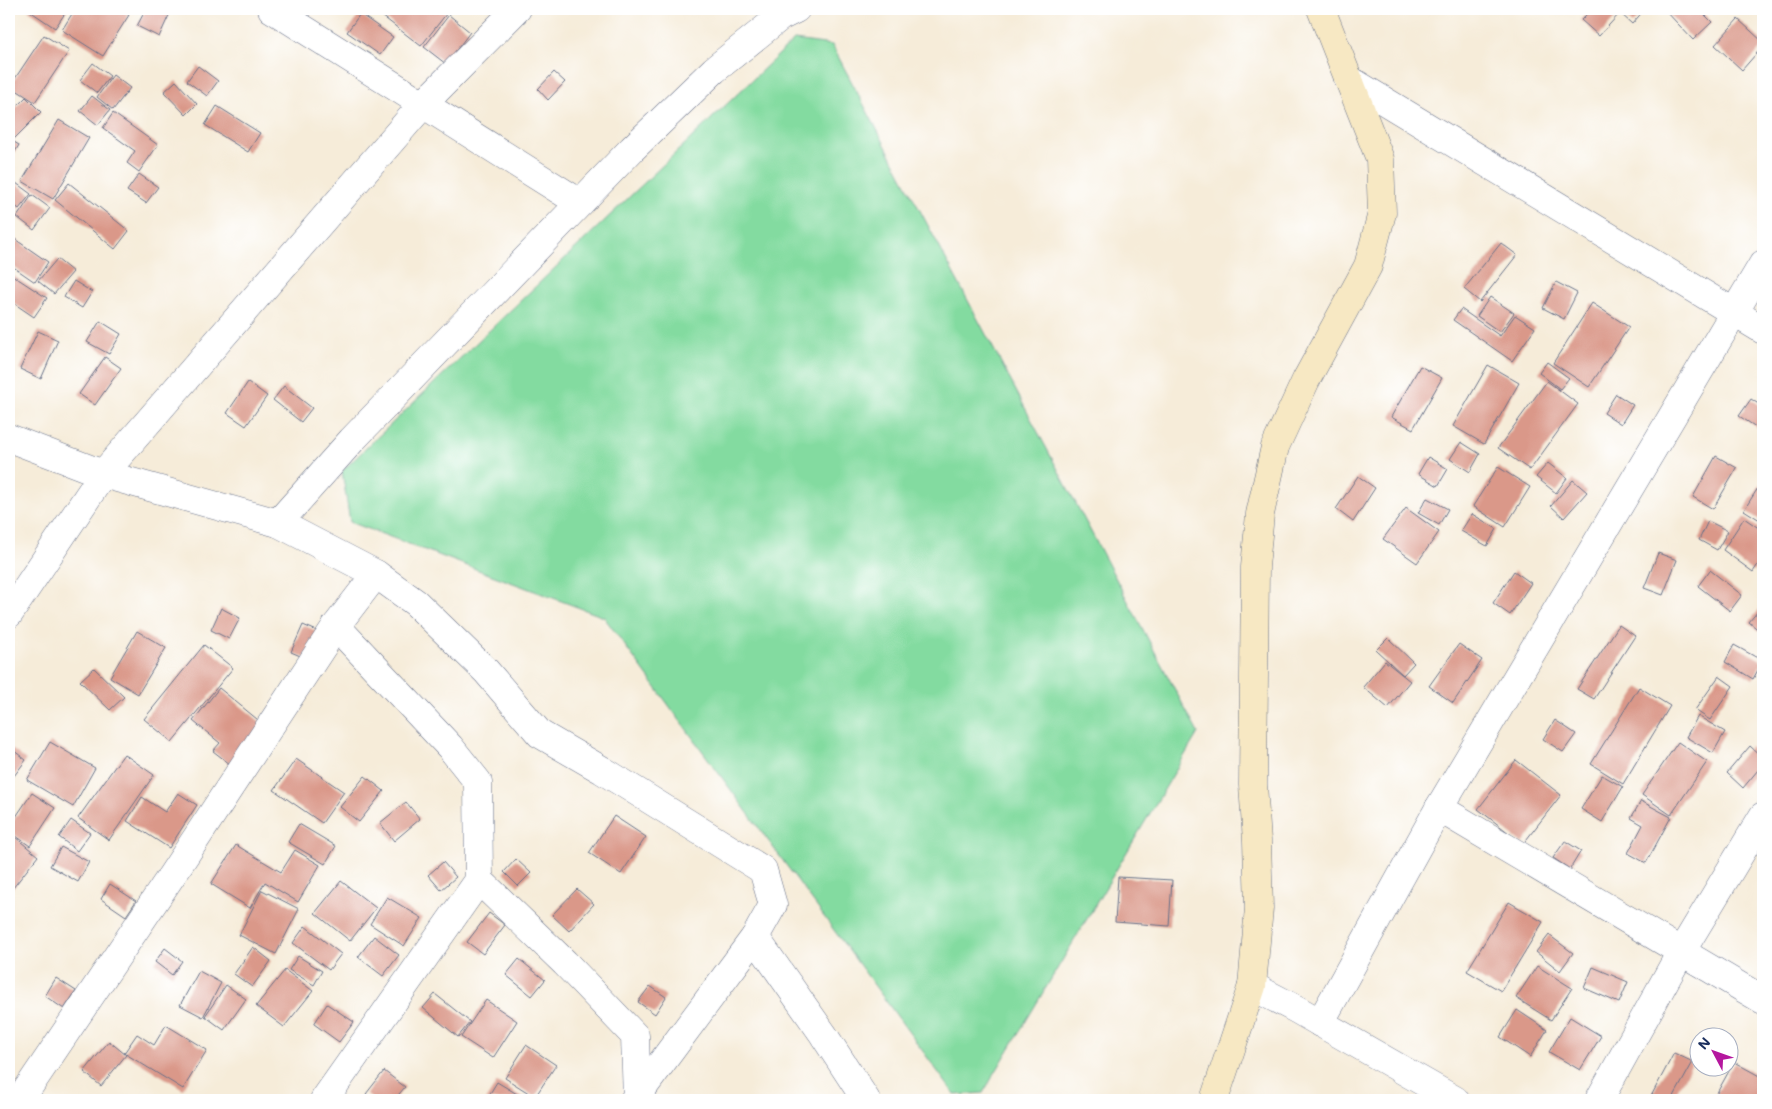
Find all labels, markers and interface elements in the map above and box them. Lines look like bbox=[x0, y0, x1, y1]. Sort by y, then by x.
north arrow bbox=[1690, 1026, 1740, 1076]
text: N bbox=[1693, 1033, 1714, 1053]

